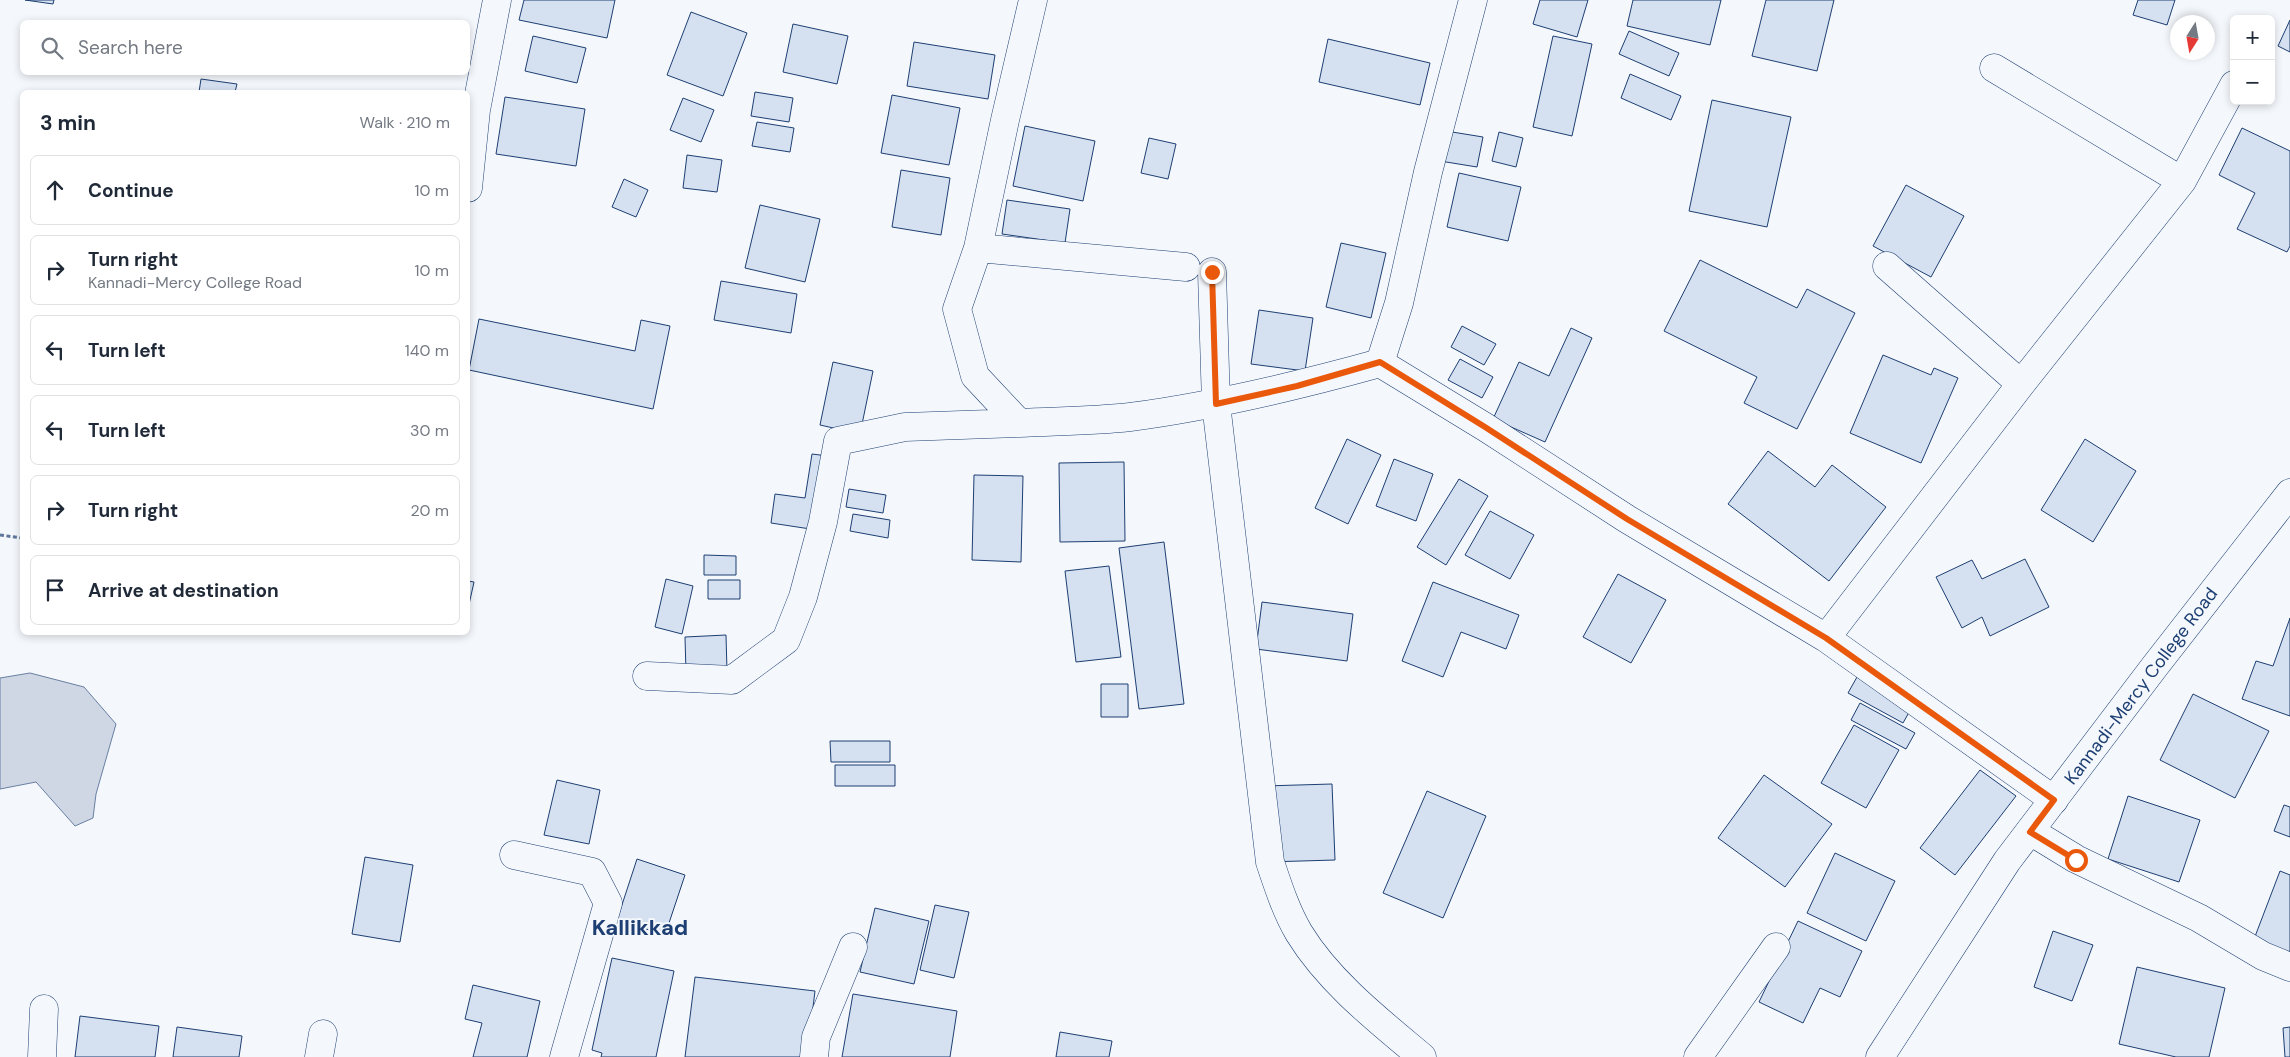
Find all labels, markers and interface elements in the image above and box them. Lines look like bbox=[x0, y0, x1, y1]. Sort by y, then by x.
north arrow bbox=[2170, 15, 2215, 60]
map controls bbox=[2230, 15, 2275, 105]
button: + bbox=[2230, 15, 2275, 60]
search box bbox=[20, 20, 470, 75]
icon: search bbox=[38, 34, 66, 62]
text: Search here bbox=[78, 35, 183, 60]
button: − bbox=[2230, 60, 2275, 105]
text: 3 min bbox=[40, 109, 96, 137]
text: Walk · 210 m bbox=[360, 112, 450, 133]
icon: ahead bbox=[41, 176, 69, 204]
text: Continue bbox=[88, 178, 174, 203]
text: 10 m bbox=[415, 180, 449, 201]
text: Turn right bbox=[88, 247, 178, 272]
icon: right bbox=[41, 256, 69, 284]
text: 10 m bbox=[415, 260, 449, 281]
route end bbox=[1201, 261, 1224, 284]
text: Kannadi-Mercy College Road bbox=[88, 272, 302, 293]
icon: left bbox=[41, 336, 69, 364]
text: Turn left bbox=[88, 338, 166, 363]
text: 140 m bbox=[405, 340, 449, 361]
icon: left bbox=[41, 416, 69, 444]
text: Turn left bbox=[88, 418, 166, 443]
text: 30 m bbox=[410, 420, 449, 441]
icon: right bbox=[41, 496, 69, 524]
text: Turn right bbox=[88, 498, 178, 523]
text: 20 m bbox=[410, 500, 449, 521]
icon: arrive bbox=[41, 576, 69, 604]
text: Arrive at destination bbox=[88, 578, 279, 603]
street label: Kannadi-Mercy College Road bbox=[2059, 583, 2223, 789]
route start bbox=[2065, 849, 2088, 872]
district label: Kallikkad bbox=[592, 913, 688, 942]

